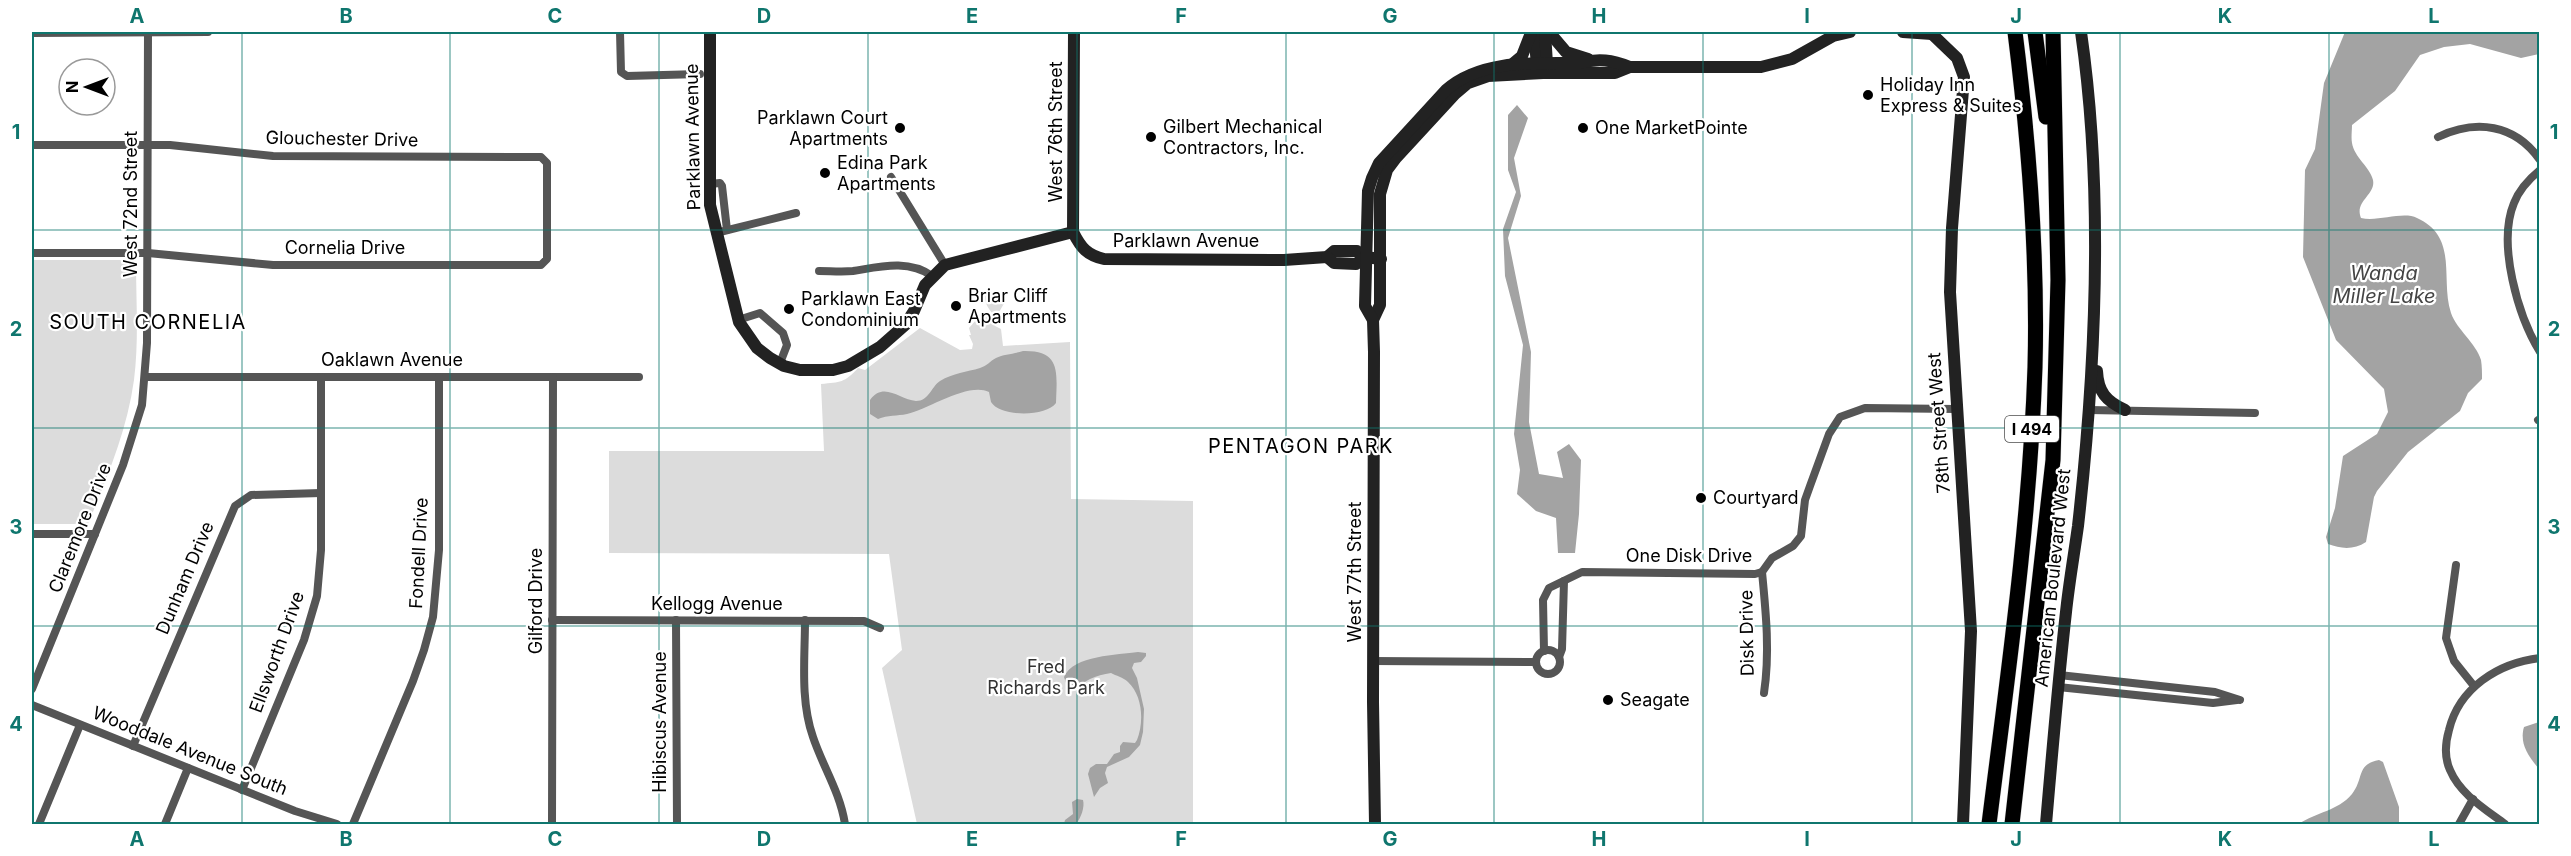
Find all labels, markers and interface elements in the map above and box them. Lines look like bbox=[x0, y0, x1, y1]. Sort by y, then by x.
text: A bbox=[130, 4, 145, 28]
text: B bbox=[339, 4, 353, 28]
text: C bbox=[548, 4, 562, 28]
text: D bbox=[757, 4, 771, 28]
text: E bbox=[966, 4, 978, 28]
text: F bbox=[1175, 4, 1187, 28]
text: G bbox=[1382, 4, 1398, 28]
text: H bbox=[1592, 4, 1606, 28]
text: I bbox=[1804, 4, 1810, 28]
text: J bbox=[2010, 4, 2022, 28]
text: K bbox=[2218, 4, 2232, 28]
text: L bbox=[2428, 4, 2440, 28]
north arrow bbox=[57, 57, 117, 117]
street label: West 76th Street bbox=[1045, 61, 1066, 203]
street label: Parklawn Avenue bbox=[681, 64, 704, 211]
place label: Holiday Inn Express & Suites bbox=[1880, 74, 2022, 116]
text: N bbox=[62, 81, 82, 93]
marker: Holiday Inn Express & Suites bbox=[1861, 88, 1875, 102]
place label: Parklawn Court Apartments bbox=[757, 107, 888, 149]
place label: Gilbert Mechanical Contractors, Inc. bbox=[1163, 116, 1322, 158]
place label: One MarketPointe bbox=[1595, 117, 1748, 138]
text: 1 bbox=[12, 120, 20, 144]
text: 1 bbox=[2550, 120, 2558, 144]
marker: Parklawn Court Apartments bbox=[893, 121, 907, 135]
marker: One MarketPointe bbox=[1576, 121, 1590, 135]
street label: Glouchester Drive bbox=[265, 127, 419, 150]
marker: Gilbert Mechanical Contractors, Inc. bbox=[1144, 130, 1158, 144]
street label: West 72nd Street bbox=[120, 131, 141, 277]
place label: Edina Park Apartments bbox=[837, 152, 936, 194]
marker: Edina Park Apartments bbox=[818, 166, 832, 180]
street label: Parklawn Avenue bbox=[1113, 230, 1259, 251]
street label: Cornelia Drive bbox=[285, 237, 405, 258]
water label: Wanda Miller Lake bbox=[2333, 261, 2435, 308]
place label: Briar Cliff Apartments bbox=[968, 285, 1067, 327]
place label: Parklawn East Condominium bbox=[801, 288, 921, 330]
marker: Briar Cliff Apartments bbox=[949, 299, 963, 313]
marker: Parklawn East Condominium bbox=[782, 302, 796, 316]
district label: SOUTH CORNELIA bbox=[49, 310, 247, 334]
text: 2 bbox=[10, 317, 22, 341]
text: 2 bbox=[2548, 317, 2560, 341]
street label: Oaklawn Avenue bbox=[321, 349, 463, 370]
street label: 78th Street West bbox=[1923, 352, 1954, 494]
road number: I 494 bbox=[2005, 416, 2059, 442]
district label: PENTAGON PARK bbox=[1208, 434, 1394, 458]
street label: Claremore Drive bbox=[44, 460, 115, 596]
street label: American Boulevard West bbox=[2031, 468, 2074, 688]
place label: Courtyard bbox=[1713, 487, 1799, 508]
marker: Courtyard bbox=[1694, 491, 1708, 505]
street label: Fondell Drive bbox=[405, 497, 432, 609]
street label: West 77th Street bbox=[1344, 501, 1365, 642]
text: 3 bbox=[10, 515, 22, 539]
text: 3 bbox=[2548, 515, 2560, 539]
street label: Dunham Drive bbox=[151, 518, 218, 637]
street label: One Disk Drive bbox=[1626, 545, 1752, 566]
street label: Gilford Drive bbox=[525, 548, 546, 654]
street label: Ellsworth Drive bbox=[245, 588, 308, 715]
street label: Disk Drive bbox=[1735, 590, 1758, 676]
street label: Kellogg Avenue bbox=[651, 593, 783, 614]
street label: Hibiscus Avenue bbox=[649, 651, 670, 793]
park label: Fred Richards Park bbox=[987, 656, 1105, 698]
place label: Seagate bbox=[1620, 689, 1690, 710]
marker: Seagate bbox=[1601, 693, 1615, 707]
street label: Wooddale Avenue South bbox=[90, 702, 291, 799]
text: 4 bbox=[9, 712, 23, 736]
text: 4 bbox=[2547, 712, 2561, 736]
text: A bbox=[130, 827, 145, 851]
text: B bbox=[339, 827, 353, 851]
text: C bbox=[548, 827, 562, 851]
text: D bbox=[757, 827, 771, 851]
text: E bbox=[966, 827, 978, 851]
text: F bbox=[1175, 827, 1187, 851]
text: G bbox=[1382, 827, 1398, 851]
text: H bbox=[1592, 827, 1606, 851]
text: I bbox=[1804, 827, 1810, 851]
text: J bbox=[2010, 827, 2022, 851]
text: K bbox=[2218, 827, 2232, 851]
text: L bbox=[2428, 827, 2440, 851]

